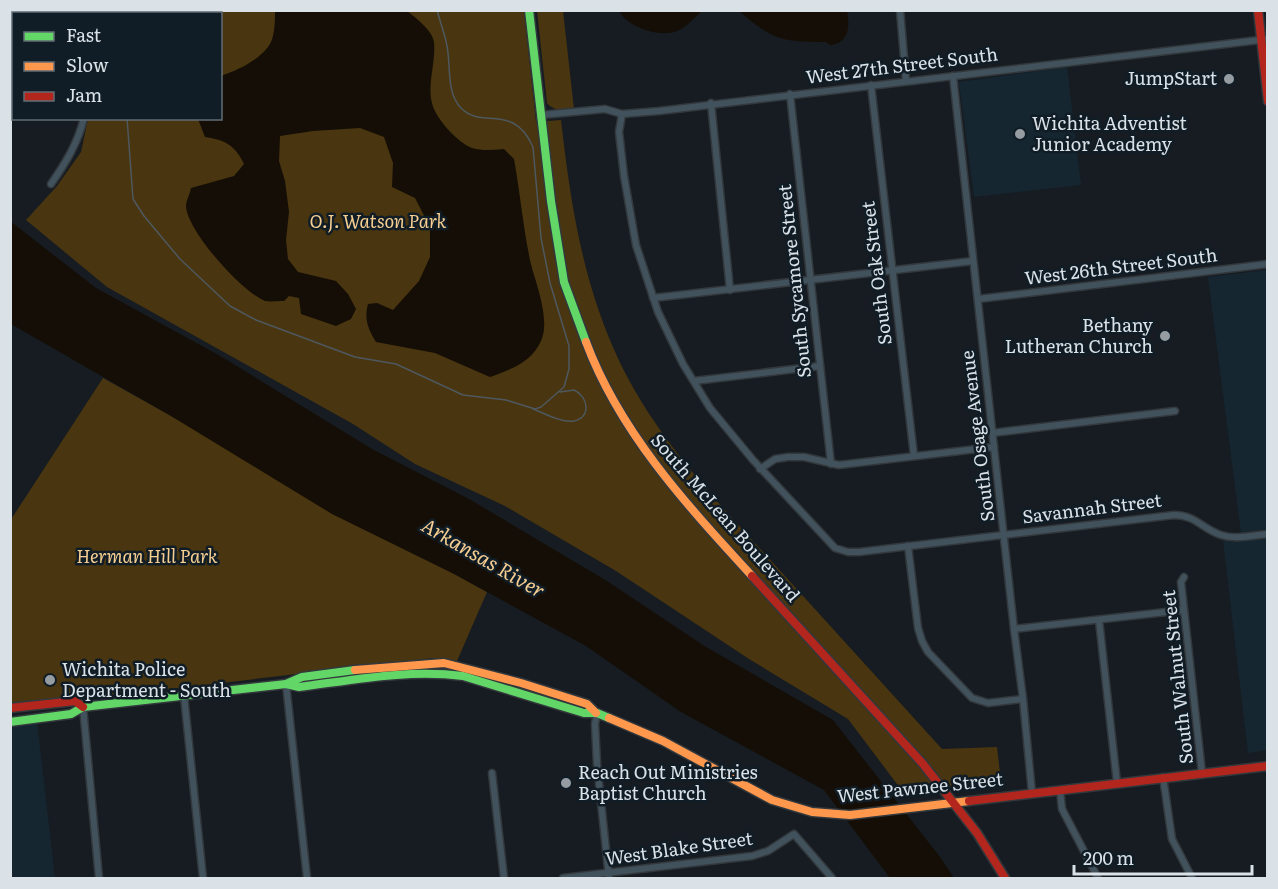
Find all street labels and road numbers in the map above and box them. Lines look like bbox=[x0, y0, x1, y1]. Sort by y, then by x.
street label: West 27th Street South bbox=[804, 39, 999, 90]
street label: South Sycamore Street bbox=[770, 182, 817, 379]
street label: South Oak Street bbox=[853, 199, 898, 346]
street label: West 26th Street South bbox=[1023, 240, 1219, 291]
street label: South Osage Avenue bbox=[953, 349, 1000, 523]
street label: South McLean Boulevard bbox=[645, 427, 807, 607]
street label: Savannah Street bbox=[1021, 486, 1164, 529]
street label: South Walnut Street bbox=[1154, 588, 1199, 765]
street label: West Pawnee Street bbox=[835, 764, 1005, 809]
street label: West Blake Street bbox=[603, 824, 755, 871]

